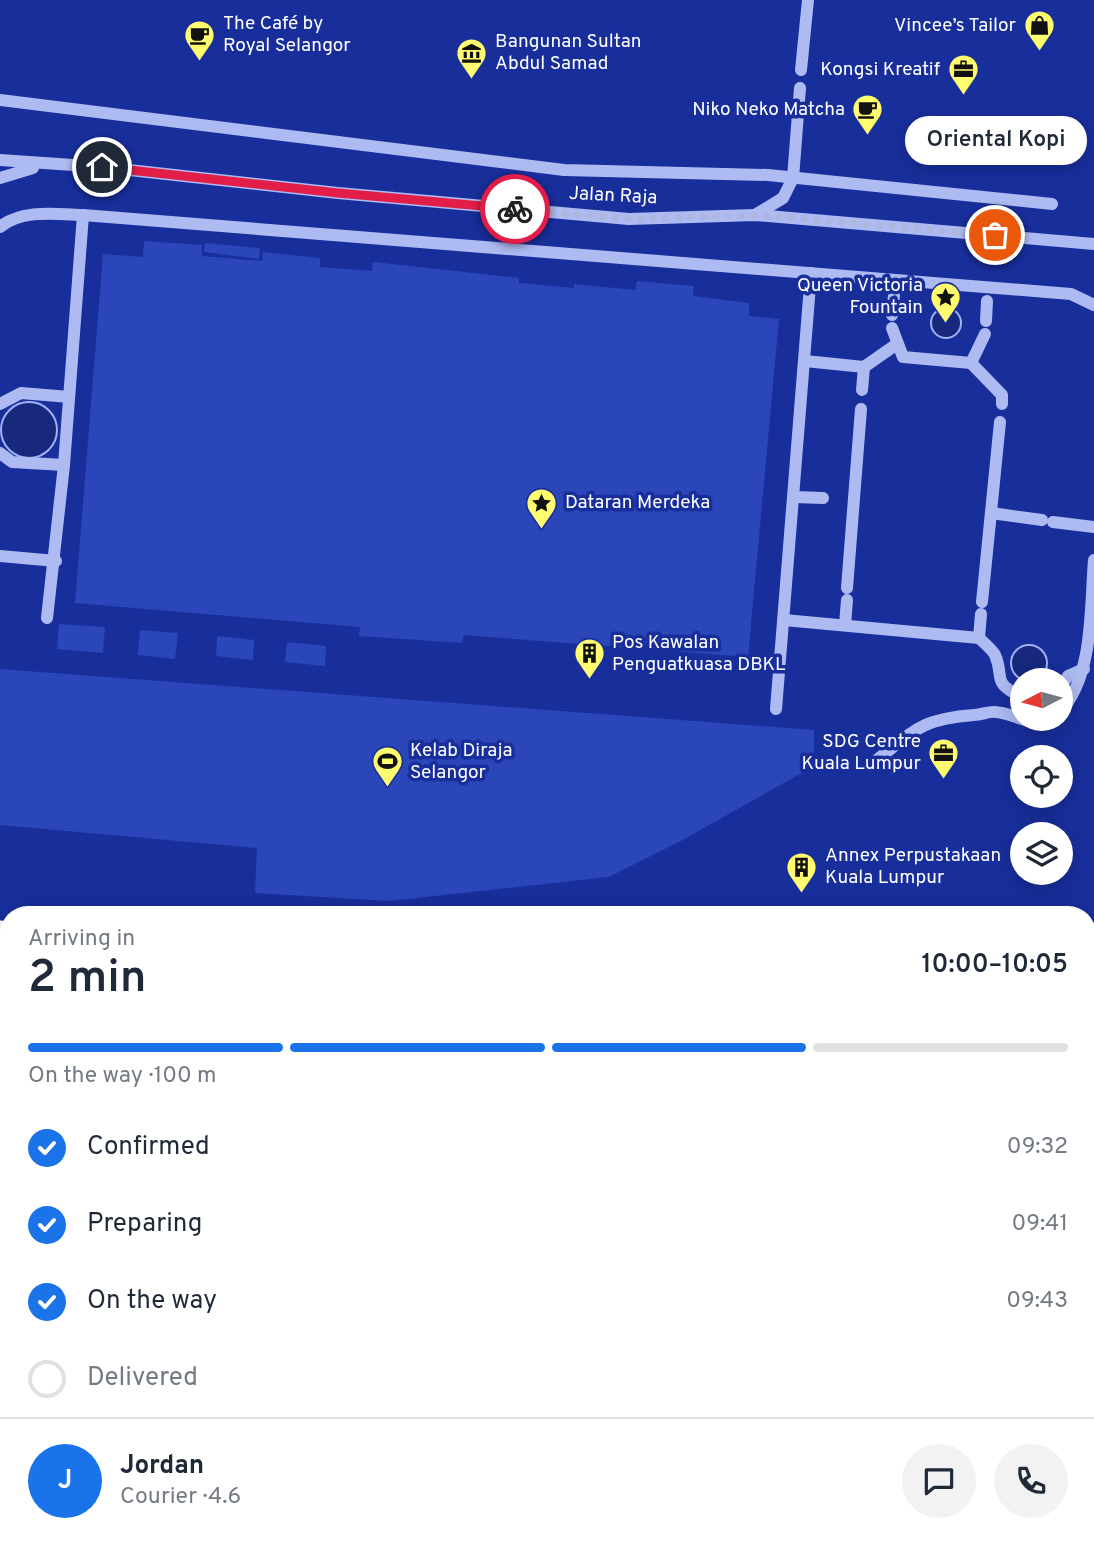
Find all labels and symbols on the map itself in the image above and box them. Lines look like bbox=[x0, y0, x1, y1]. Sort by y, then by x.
shop icon: Vincee’s Tailor bbox=[1022, 9, 1056, 53]
place label: The Café by Royal Selangor bbox=[223, 12, 351, 58]
place label: Vincee’s Tailor bbox=[894, 14, 1017, 38]
cafe icon: The Café by Royal Selangor bbox=[183, 18, 217, 62]
place label: Bangunan Sultan Abdul Samad bbox=[495, 30, 642, 76]
museum icon: Bangunan Sultan Abdul Samad bbox=[455, 36, 489, 80]
office icon: Kongsi Kreatif bbox=[946, 53, 980, 97]
place label: Kongsi Kreatif bbox=[820, 58, 941, 82]
cafe icon: Niko Neko Matcha bbox=[851, 93, 885, 137]
place label: Niko Neko Matcha bbox=[692, 98, 845, 122]
callout: Oriental Kopi bbox=[904, 116, 1086, 165]
pin bbox=[72, 137, 132, 197]
courier bbox=[480, 174, 550, 244]
street label: Jalan Raja bbox=[568, 182, 658, 210]
pin bbox=[965, 205, 1025, 265]
place label: Queen Victoria Fountain bbox=[797, 274, 923, 320]
place icon: Queen Victoria Fountain bbox=[929, 280, 963, 324]
place icon: Dataran Merdeka bbox=[525, 486, 559, 530]
place label: Dataran Merdeka bbox=[565, 491, 710, 515]
place label: Pos Kawalan Penguatkuasa DBKL bbox=[612, 631, 786, 677]
building icon: Pos Kawalan Penguatkuasa DBKL bbox=[572, 637, 606, 681]
north arrow bbox=[1010, 668, 1073, 732]
place label: SDG Centre Kuala Lumpur bbox=[802, 730, 922, 776]
office icon: SDG Centre Kuala Lumpur bbox=[927, 736, 961, 780]
place label: Kelab Diraja Selangor bbox=[410, 739, 513, 785]
sports icon: Kelab Diraja Selangor bbox=[370, 745, 404, 789]
place label: Annex Perpustakaan Kuala Lumpur bbox=[825, 844, 1001, 890]
building icon: Annex Perpustakaan Kuala Lumpur bbox=[785, 850, 819, 894]

